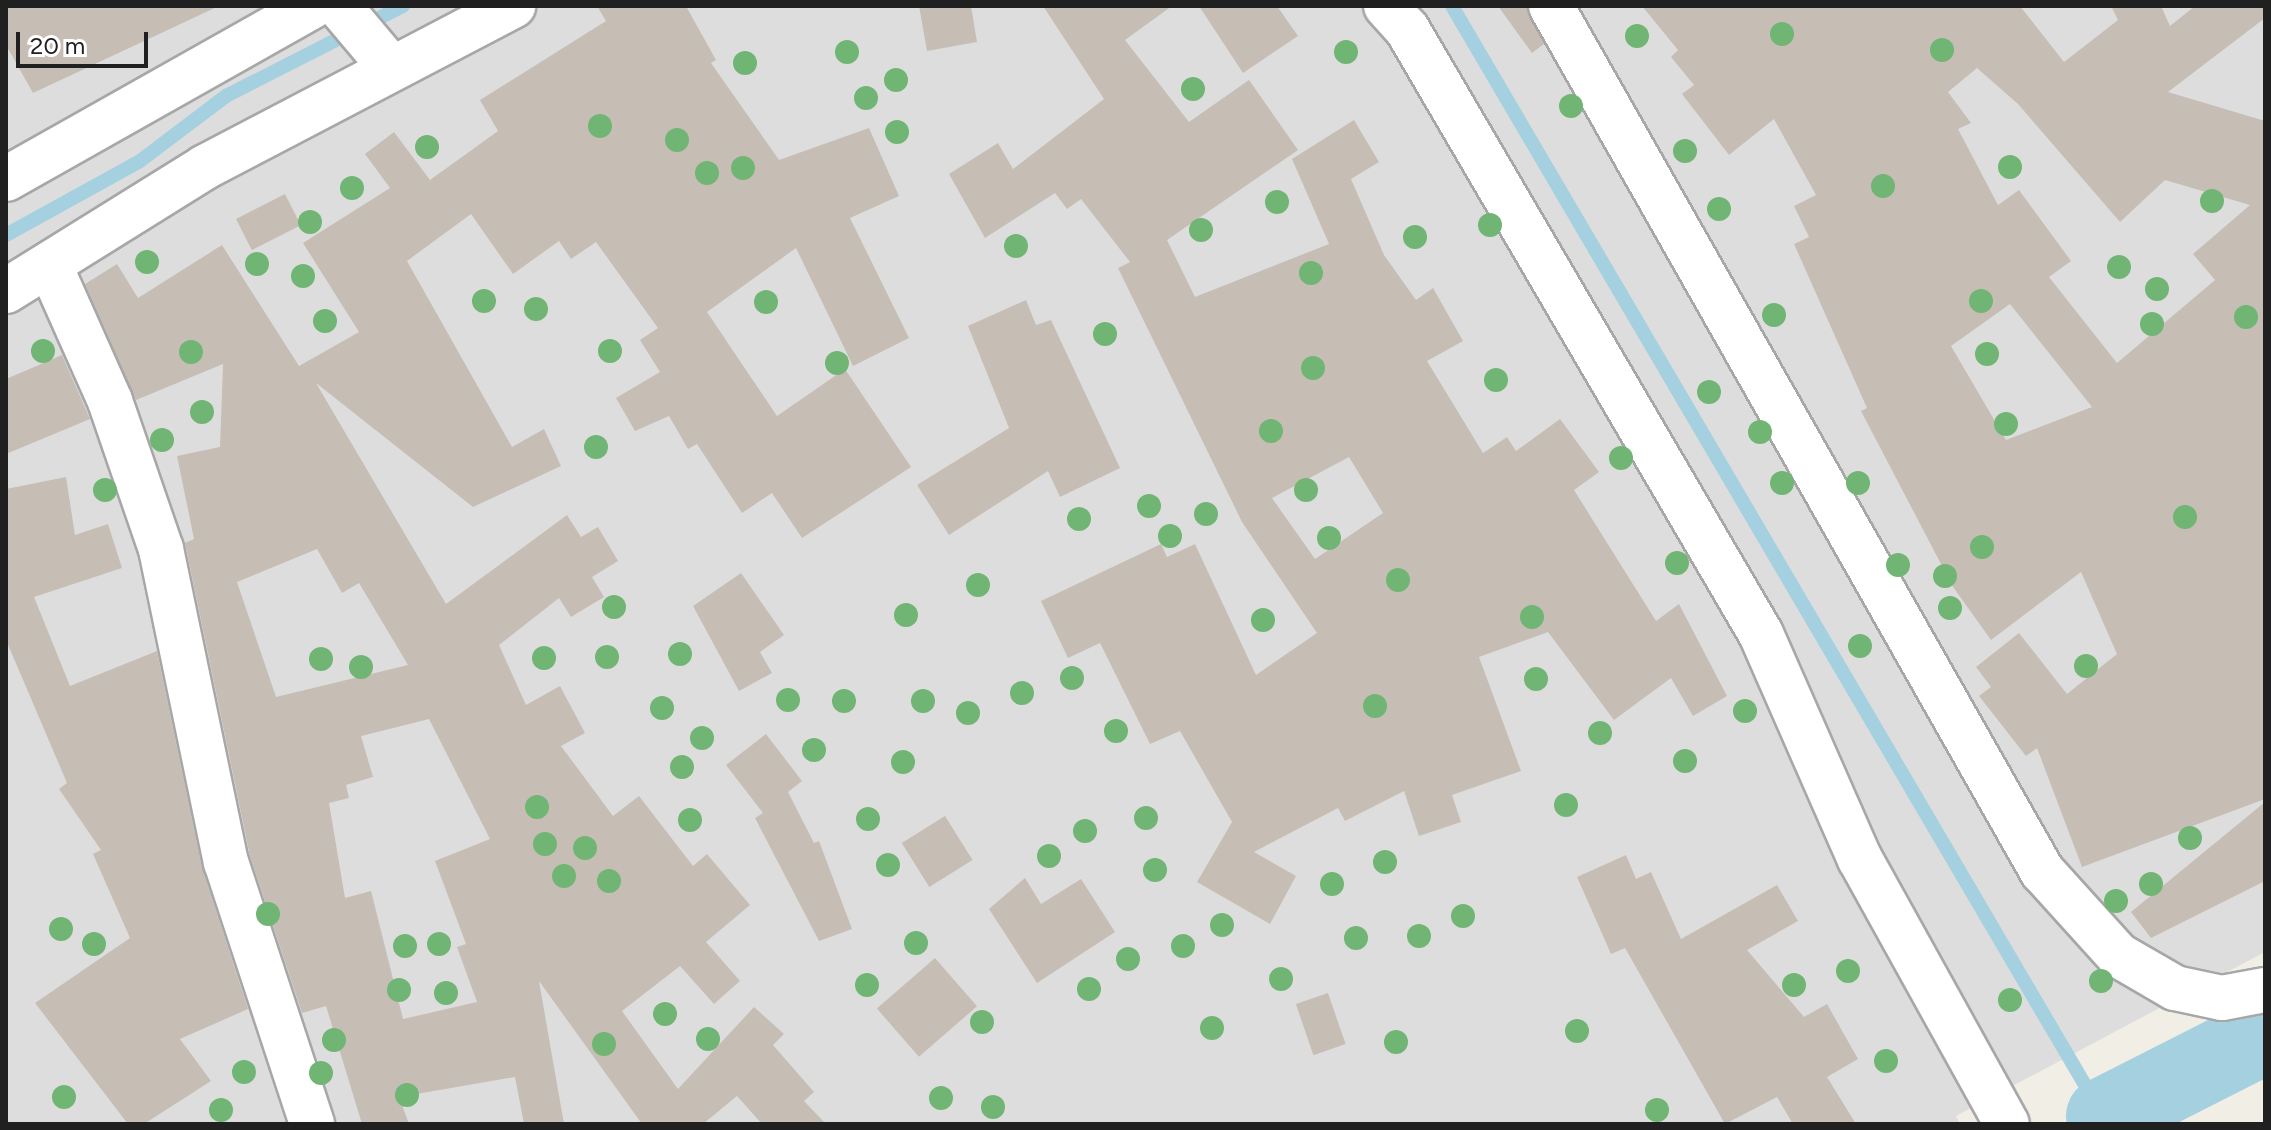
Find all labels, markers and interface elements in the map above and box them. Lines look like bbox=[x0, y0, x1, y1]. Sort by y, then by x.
scale bar bbox=[20, 16, 152, 66]
text: 20 m bbox=[30, 31, 85, 60]

